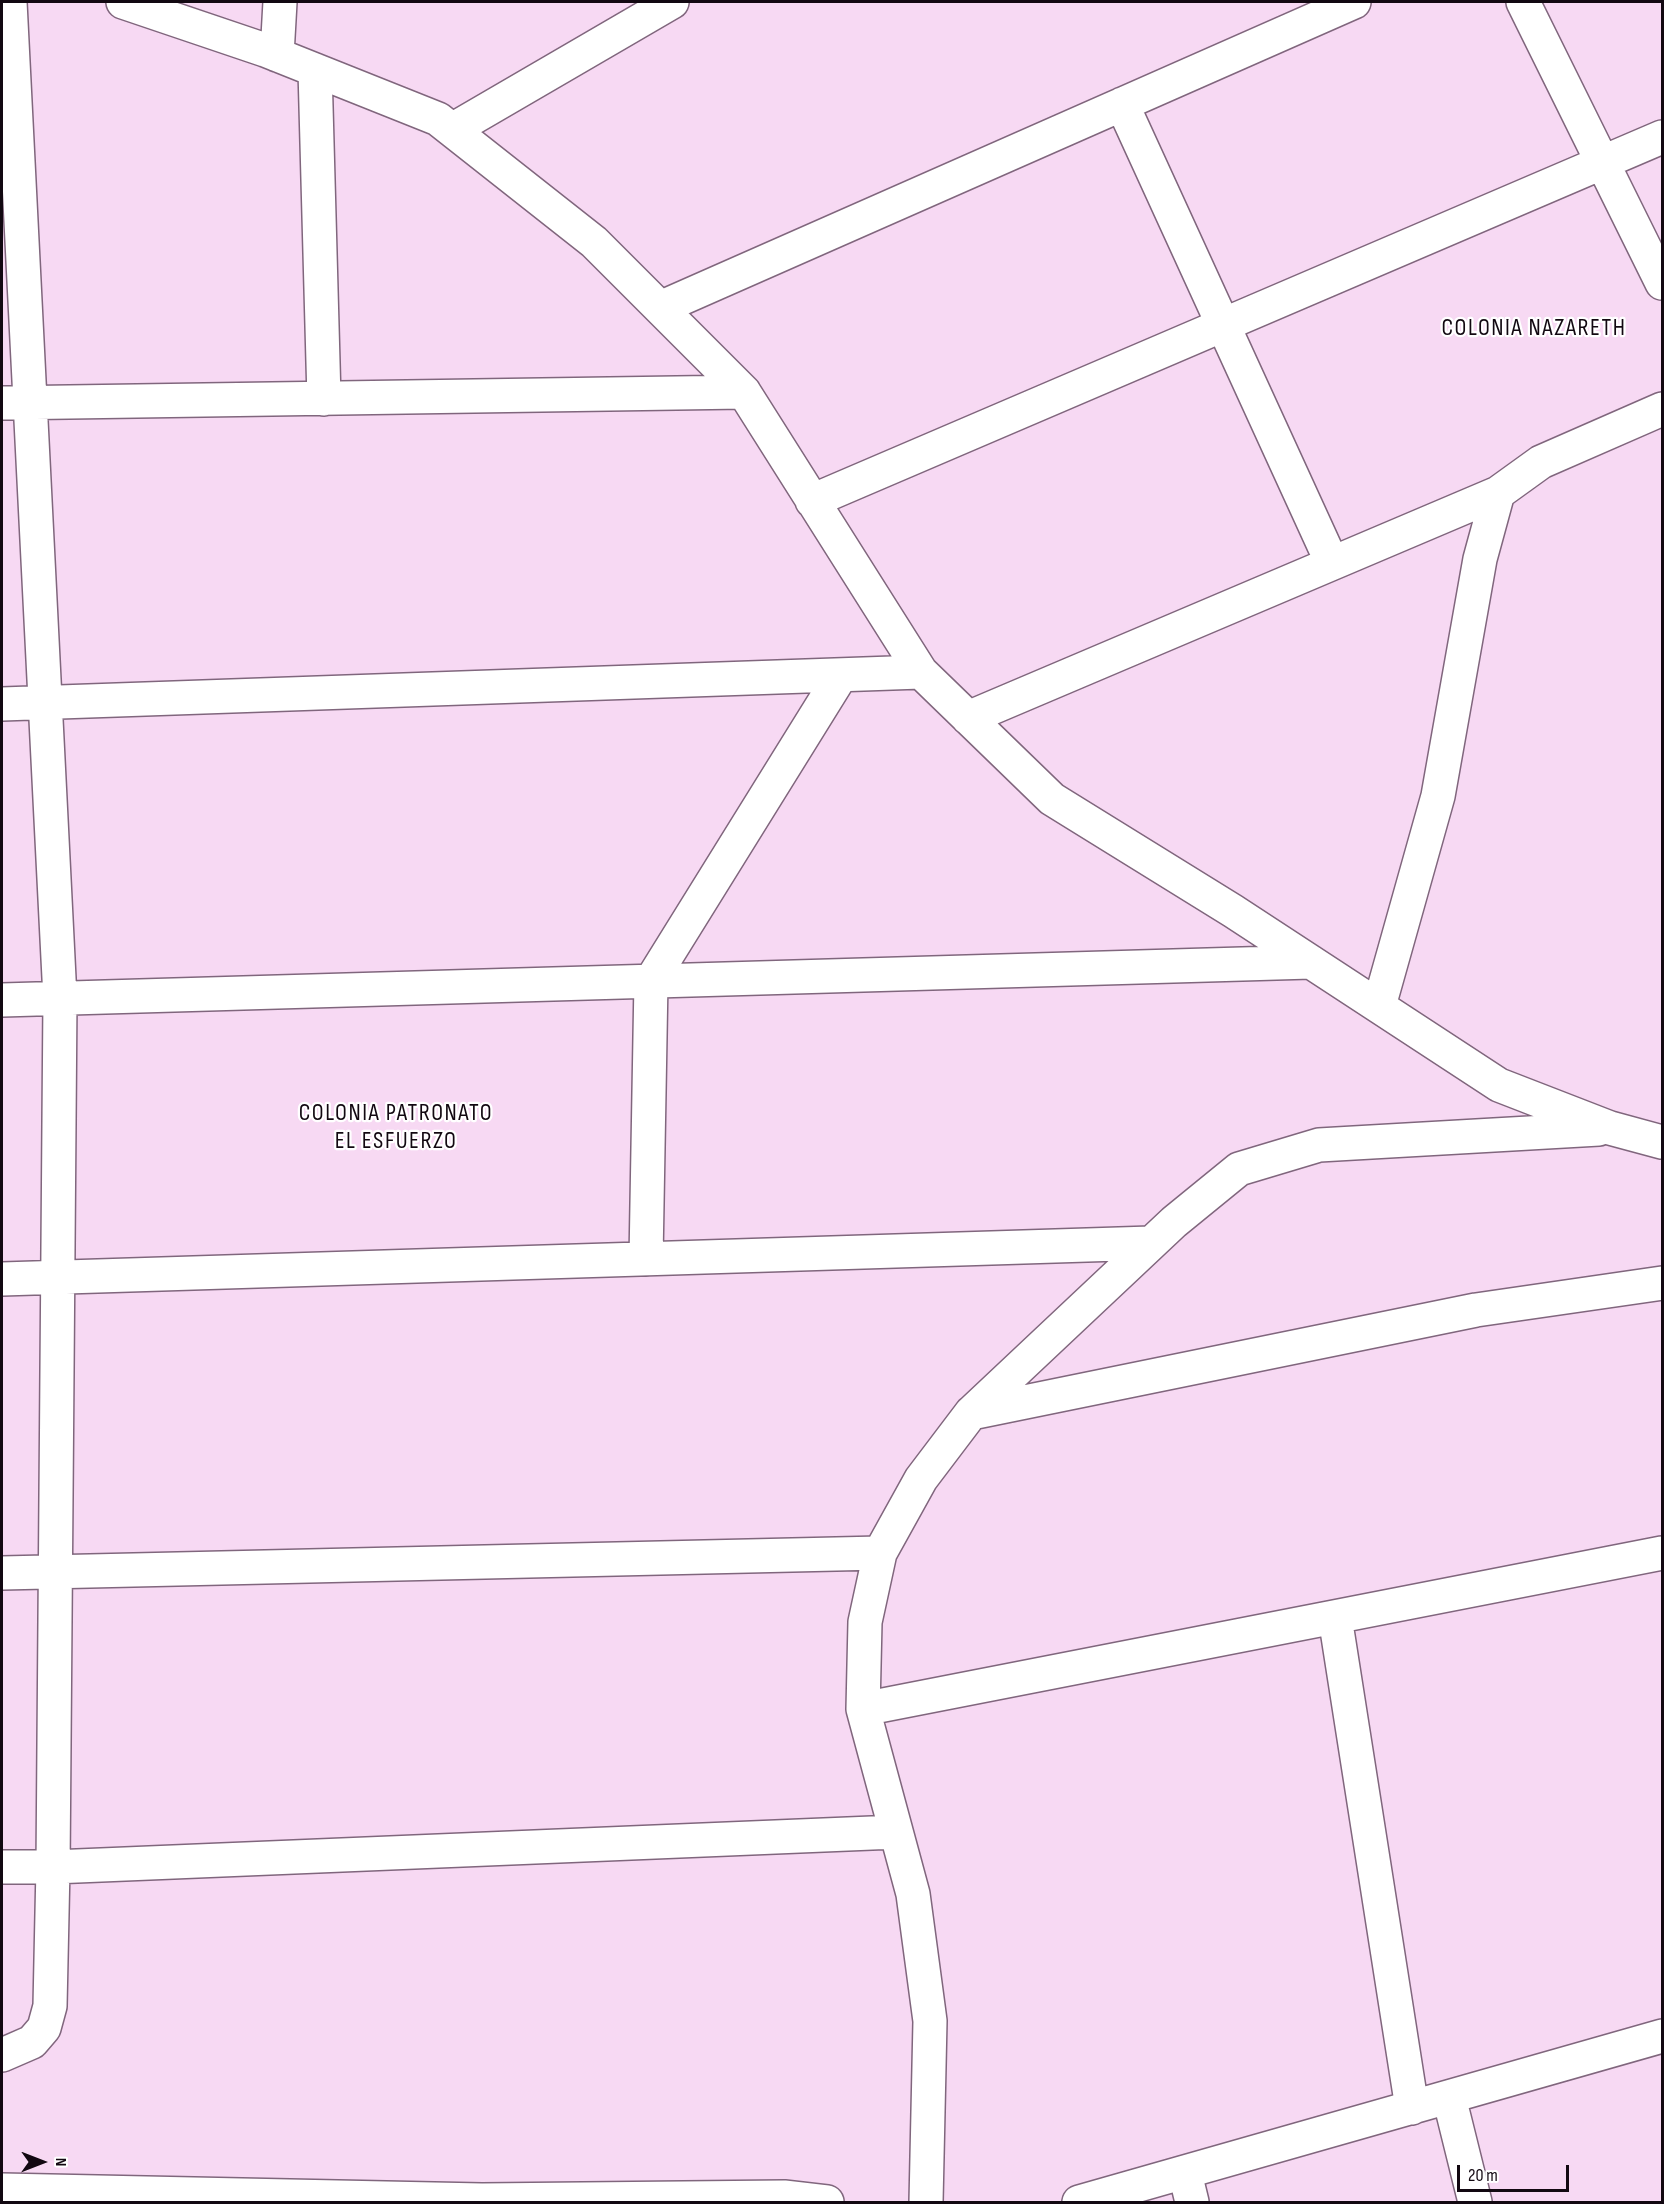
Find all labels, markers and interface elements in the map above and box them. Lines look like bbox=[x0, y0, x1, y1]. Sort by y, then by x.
district label: COLONIA NAZARETH bbox=[1442, 315, 1626, 343]
district label: COLONIA PATRONATO EL ESFUERZO bbox=[299, 1100, 493, 1156]
north arrow bbox=[12, 2132, 72, 2192]
scale bar bbox=[1460, 2153, 1572, 2191]
text: N bbox=[51, 2158, 70, 2166]
text: 20 m bbox=[1468, 2165, 1498, 2186]

